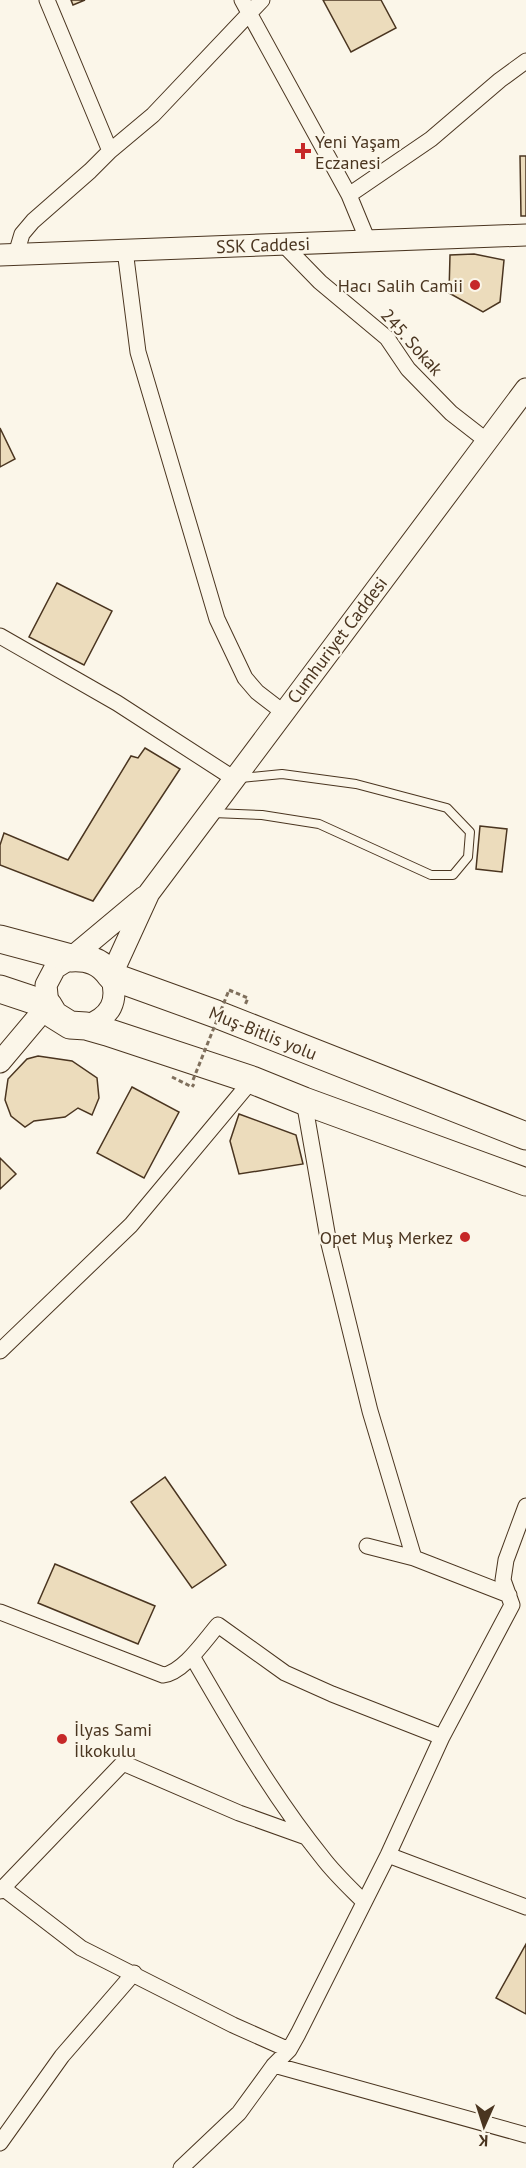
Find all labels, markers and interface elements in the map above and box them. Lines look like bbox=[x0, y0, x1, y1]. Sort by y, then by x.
place label: Yeni Yaşam Eczanesi bbox=[315, 130, 400, 174]
marker: Yeni Yaşam Eczanesi bbox=[296, 144, 310, 158]
street label: SSK Caddesi bbox=[216, 232, 310, 258]
place label: Hacı Salih Camii bbox=[338, 274, 463, 297]
marker: Hacı Salih Camii bbox=[468, 278, 482, 292]
street label: 245. Sokak bbox=[376, 304, 448, 380]
street label: Cumhuriyet Caddesi bbox=[282, 572, 392, 708]
street label: Muş-Bitlis yolu bbox=[206, 1001, 320, 1065]
place label: Opet Muş Merkez bbox=[320, 1226, 453, 1249]
marker: Opet Muş Merkez bbox=[458, 1230, 472, 1244]
place label: İlyas Sami İlkokulu bbox=[74, 1718, 152, 1762]
marker: İlyas Sami İlkokulu bbox=[55, 1732, 69, 1746]
north arrow bbox=[454, 2096, 514, 2156]
text: K bbox=[478, 2131, 489, 2151]

